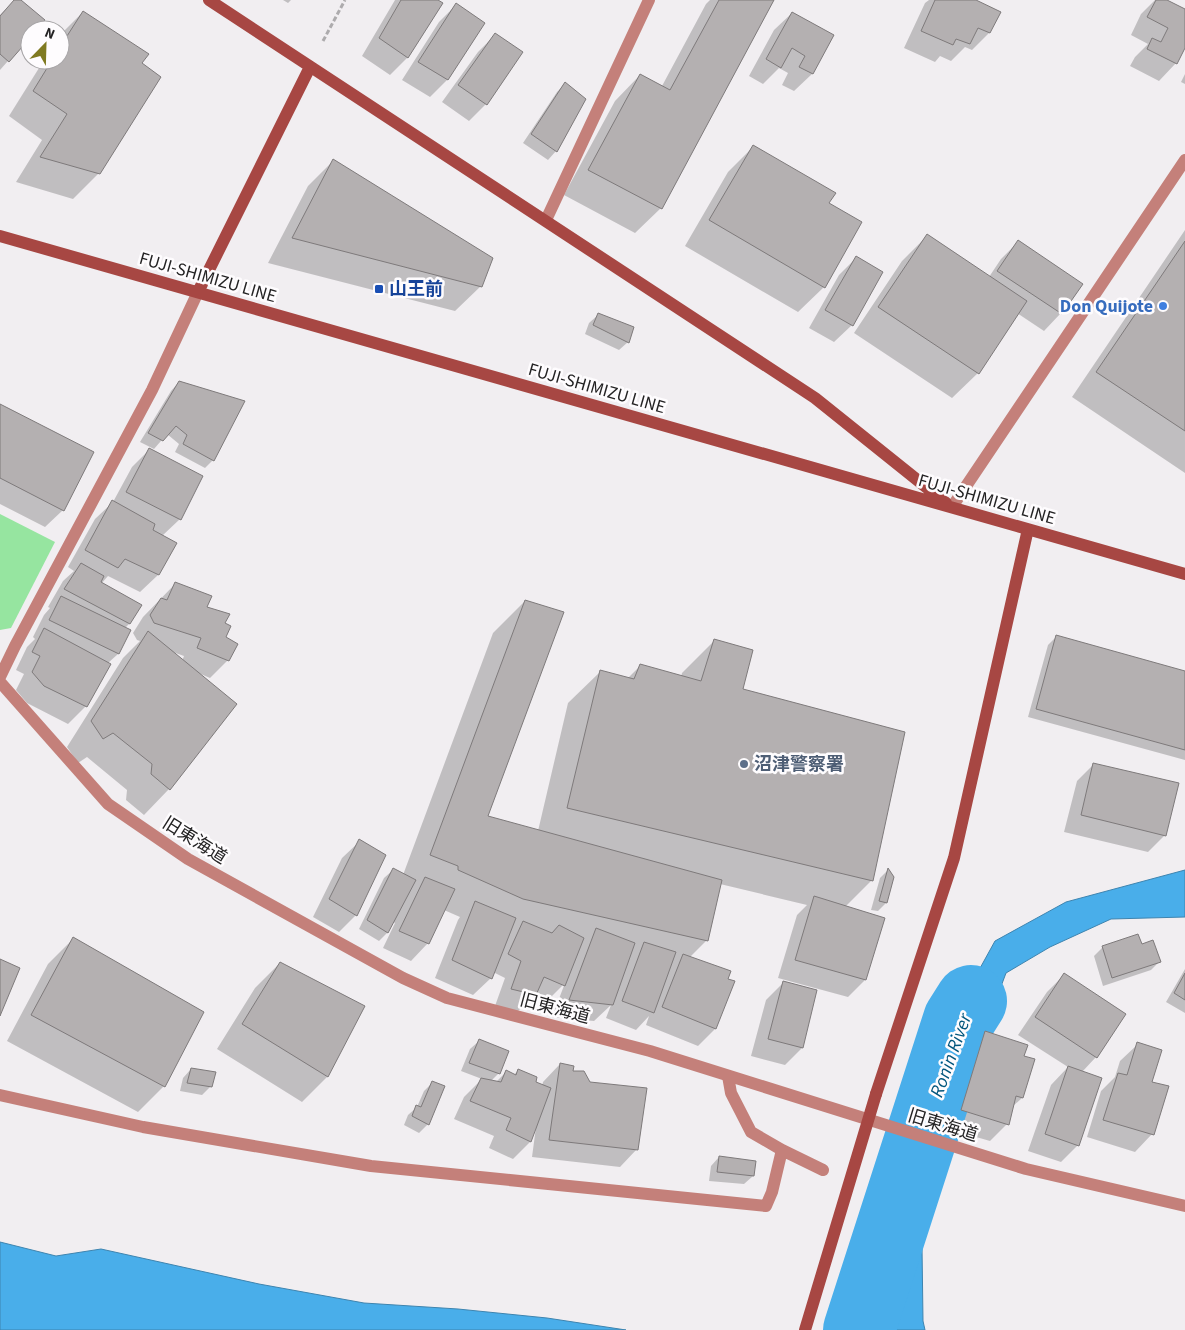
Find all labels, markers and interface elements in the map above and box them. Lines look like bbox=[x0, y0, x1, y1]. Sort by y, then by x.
north arrow bbox=[20, 20, 70, 70]
text: N bbox=[41, 23, 58, 45]
street label: FUJI-SHIMIZU LINE bbox=[136, 246, 279, 309]
place label: 山王前 bbox=[389, 277, 443, 302]
marker: 山王前 bbox=[373, 283, 385, 295]
place label: Don Quijote bbox=[1060, 294, 1153, 319]
marker: Don Quijote bbox=[1157, 300, 1169, 312]
street label: FUJI-SHIMIZU LINE bbox=[525, 357, 668, 420]
street label: FUJI-SHIMIZU LINE bbox=[915, 468, 1058, 531]
place label: 沼津警察署 bbox=[754, 752, 844, 777]
marker: 沼津警察署 bbox=[738, 758, 750, 770]
street label: 旧東海道 bbox=[158, 811, 232, 870]
street label: 旧東海道 bbox=[517, 987, 593, 1030]
water label: Ronin River bbox=[924, 1008, 980, 1101]
street label: 旧東海道 bbox=[905, 1103, 981, 1148]

